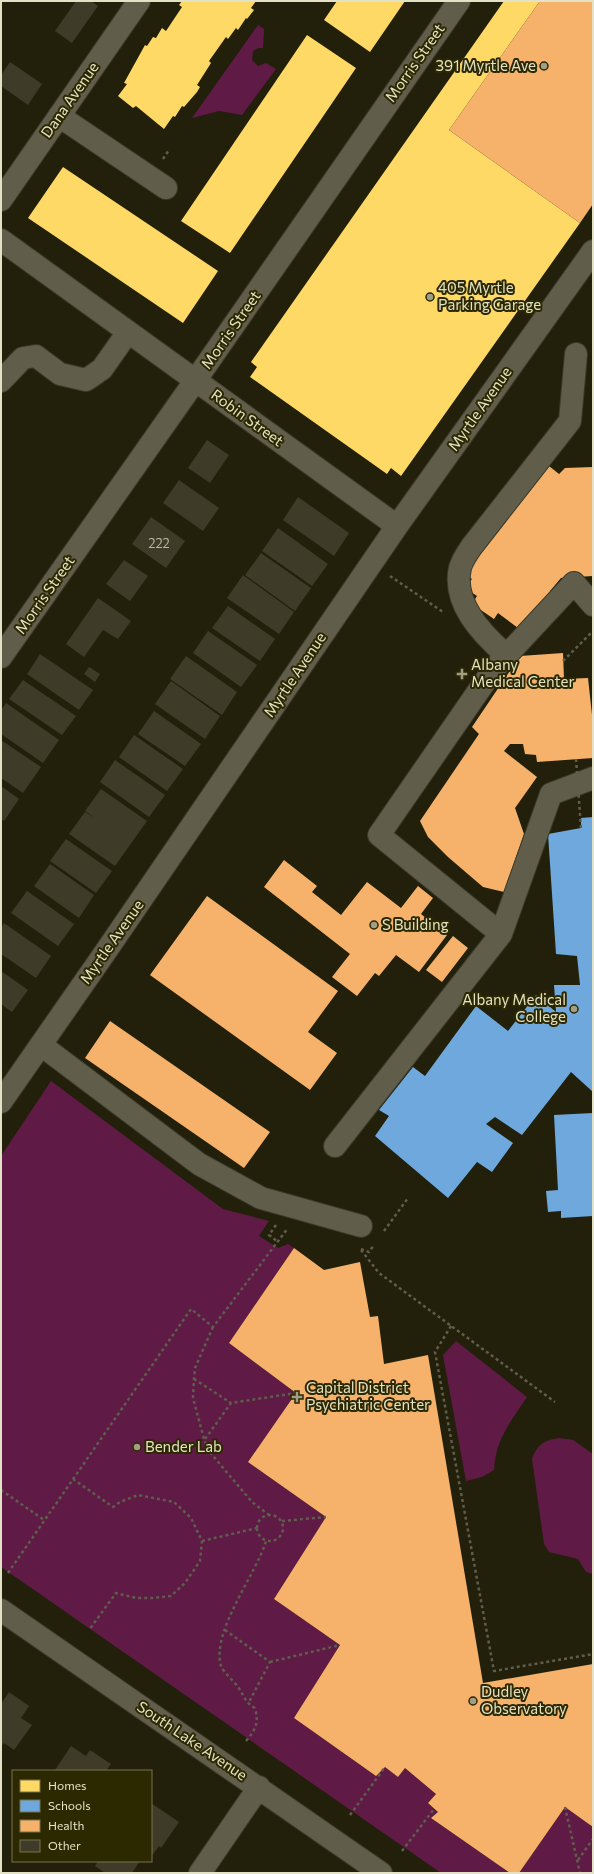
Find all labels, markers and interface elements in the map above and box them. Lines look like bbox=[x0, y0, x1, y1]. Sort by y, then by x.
street label: Morris Street bbox=[381, 20, 448, 105]
place label: 391 Myrtle Ave bbox=[436, 56, 536, 74]
street label: Dana Avenue bbox=[37, 58, 102, 141]
marker: 391 Myrtle Ave bbox=[539, 61, 549, 71]
place label: 405 Myrtle Parking Garage bbox=[438, 278, 541, 313]
street label: Morris Street bbox=[197, 287, 264, 372]
marker: 405 Myrtle Parking Garage bbox=[425, 292, 435, 302]
street label: Myrtle Avenue bbox=[444, 363, 515, 454]
street label: Robin Street bbox=[208, 385, 287, 449]
house number: 222 bbox=[148, 535, 170, 551]
street label: Morris Street bbox=[11, 552, 78, 637]
street label: Myrtle Avenue bbox=[259, 629, 329, 720]
place label: Albany Medical Center bbox=[471, 655, 574, 690]
marker: Albany Medical Center bbox=[456, 668, 468, 680]
street label: Myrtle Avenue bbox=[76, 896, 147, 987]
place label: S Building bbox=[382, 915, 449, 933]
marker: S Building bbox=[369, 920, 379, 930]
place label: Albany Medical College bbox=[462, 990, 566, 1025]
marker: Albany Medical College bbox=[569, 1004, 579, 1014]
place label: Capital District Psychiatric Center bbox=[306, 1378, 430, 1413]
marker: Capital District Psychiatric Center bbox=[291, 1391, 303, 1403]
place label: Bender Lab bbox=[145, 1437, 222, 1455]
marker: Bender Lab bbox=[132, 1442, 142, 1452]
place label: Dudley Observatory bbox=[481, 1682, 567, 1717]
marker: Dudley Observatory bbox=[468, 1696, 478, 1706]
street label: South Lake Avenue bbox=[134, 1697, 251, 1784]
legend bbox=[12, 1770, 152, 1862]
text: Homes bbox=[48, 1778, 86, 1792]
text: Schools bbox=[48, 1798, 91, 1812]
text: Health bbox=[48, 1818, 84, 1832]
text: Other bbox=[48, 1838, 81, 1852]

